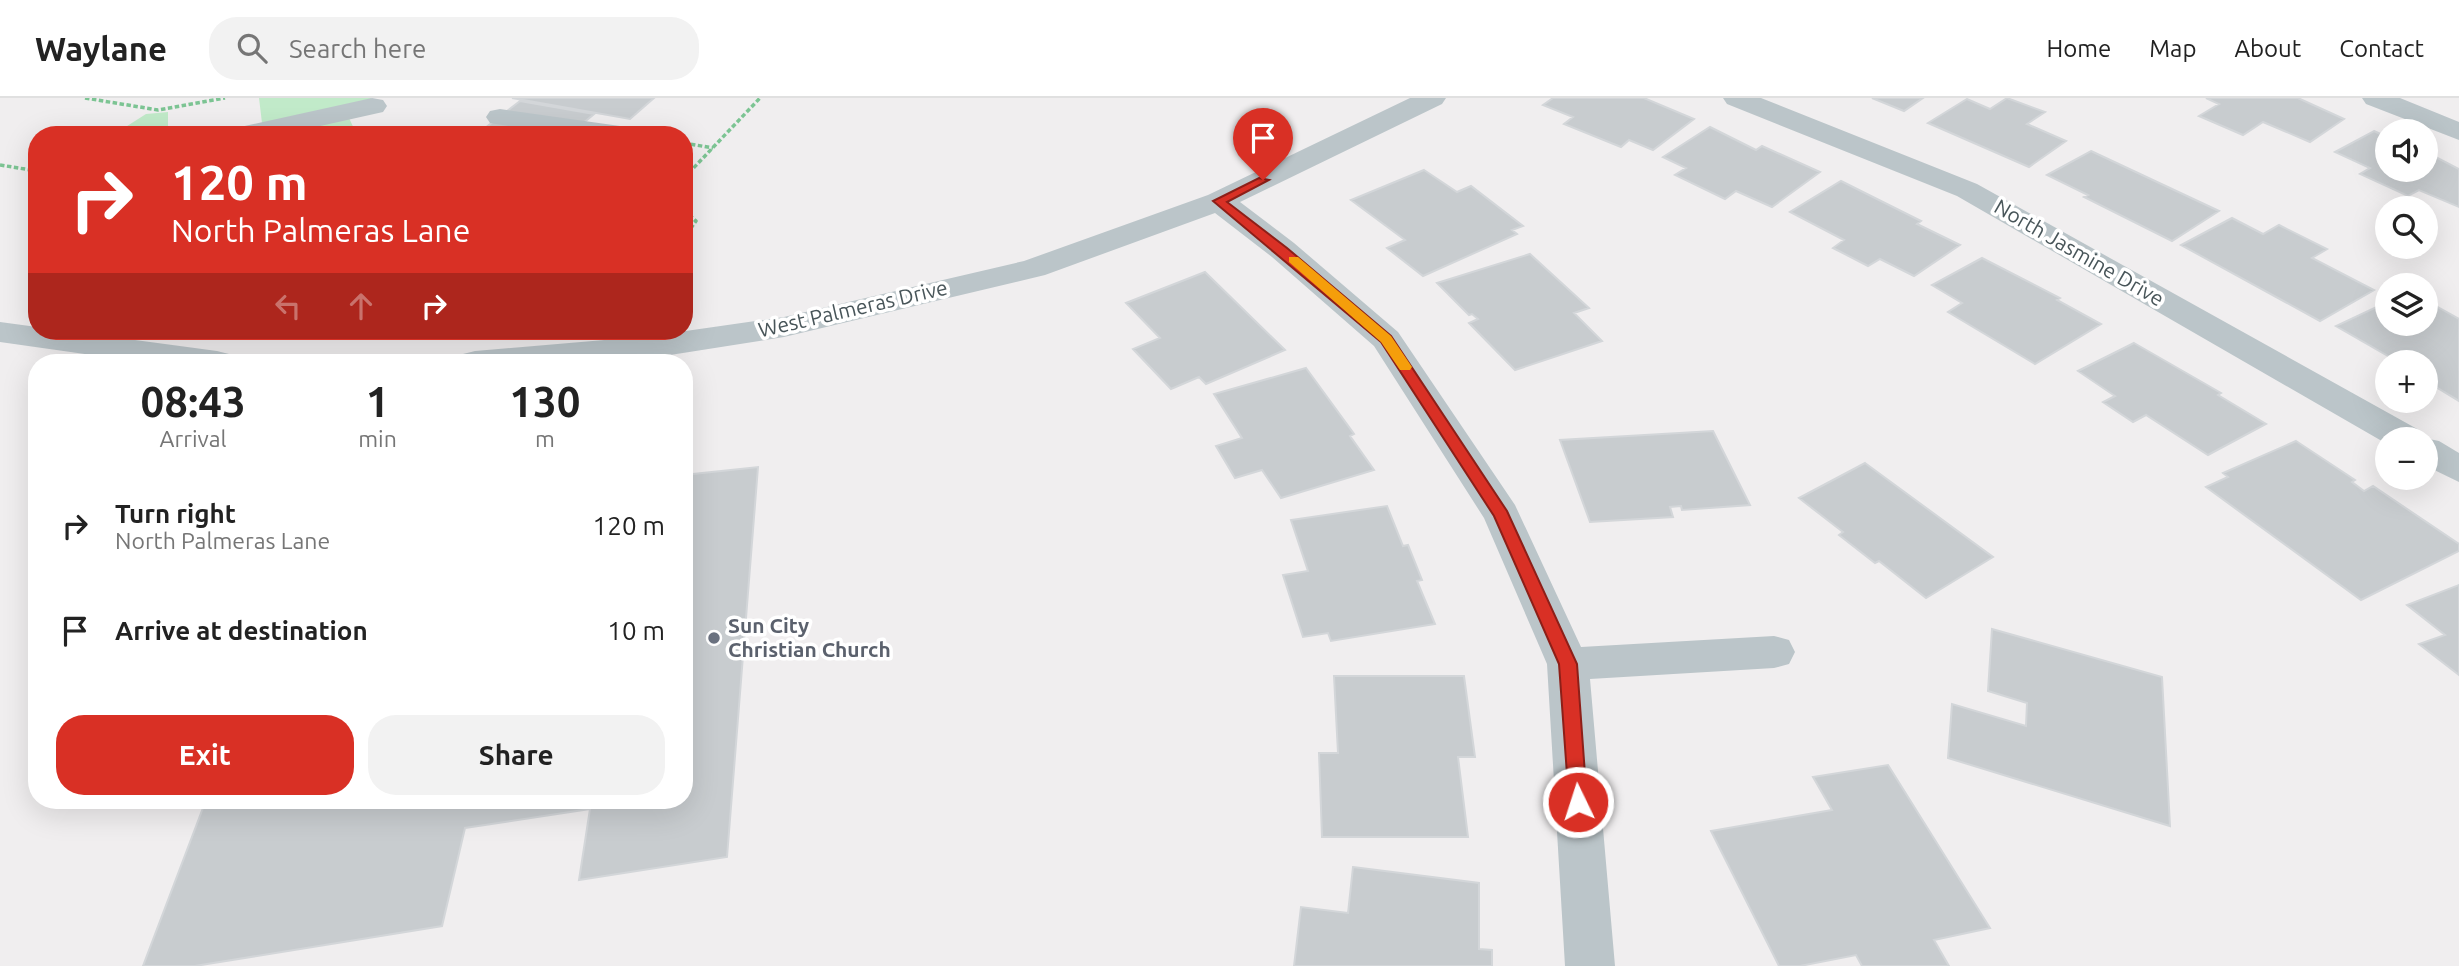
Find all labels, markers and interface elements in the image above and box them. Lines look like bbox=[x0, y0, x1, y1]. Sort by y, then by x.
search box bbox=[209, 17, 699, 80]
icon: search bbox=[233, 29, 271, 67]
text: Waylane bbox=[35, 30, 167, 67]
text: Search here bbox=[289, 34, 426, 63]
text: Home bbox=[2046, 35, 2111, 62]
text: Map bbox=[2149, 35, 2196, 62]
text: About bbox=[2234, 35, 2301, 62]
text: Contact bbox=[2339, 35, 2424, 62]
pin bbox=[1233, 108, 1293, 180]
icon: arrive bbox=[1244, 119, 1282, 157]
map controls bbox=[2375, 119, 2438, 490]
button: sound bbox=[2375, 119, 2438, 182]
icon: right bbox=[56, 154, 147, 245]
text: 120 m bbox=[171, 154, 308, 209]
street label: North Jasmine Drive bbox=[1990, 194, 2169, 310]
button: search bbox=[2375, 196, 2438, 259]
text: North Palmeras Lane bbox=[171, 212, 470, 248]
button: layers bbox=[2375, 273, 2438, 336]
street label: West Palmeras Drive bbox=[756, 275, 950, 341]
icon: left bbox=[269, 287, 307, 325]
icon: ahead bbox=[342, 287, 380, 325]
icon: right bbox=[415, 287, 453, 325]
button: + bbox=[2375, 350, 2438, 413]
text: 08:43 bbox=[141, 378, 246, 425]
text: 1 bbox=[366, 378, 389, 425]
text: 130 bbox=[509, 378, 580, 425]
text: Arrival bbox=[160, 426, 227, 451]
text: min bbox=[358, 426, 397, 451]
text: m bbox=[535, 426, 555, 451]
button: − bbox=[2375, 427, 2438, 490]
text: Turn right bbox=[115, 499, 236, 528]
icon: right bbox=[56, 507, 94, 545]
text: 120 m bbox=[593, 511, 665, 540]
text: North Palmeras Lane bbox=[115, 528, 330, 553]
icon: arrive bbox=[56, 612, 94, 650]
place label: Sun City Christian Church bbox=[728, 613, 891, 661]
text: Arrive at destination bbox=[115, 616, 368, 645]
text: 10 m bbox=[607, 616, 665, 645]
marker: Sun City Christian Church bbox=[706, 630, 722, 646]
button: Exit bbox=[56, 715, 354, 795]
button: Share bbox=[368, 715, 665, 795]
position arrow bbox=[1541, 765, 1615, 839]

